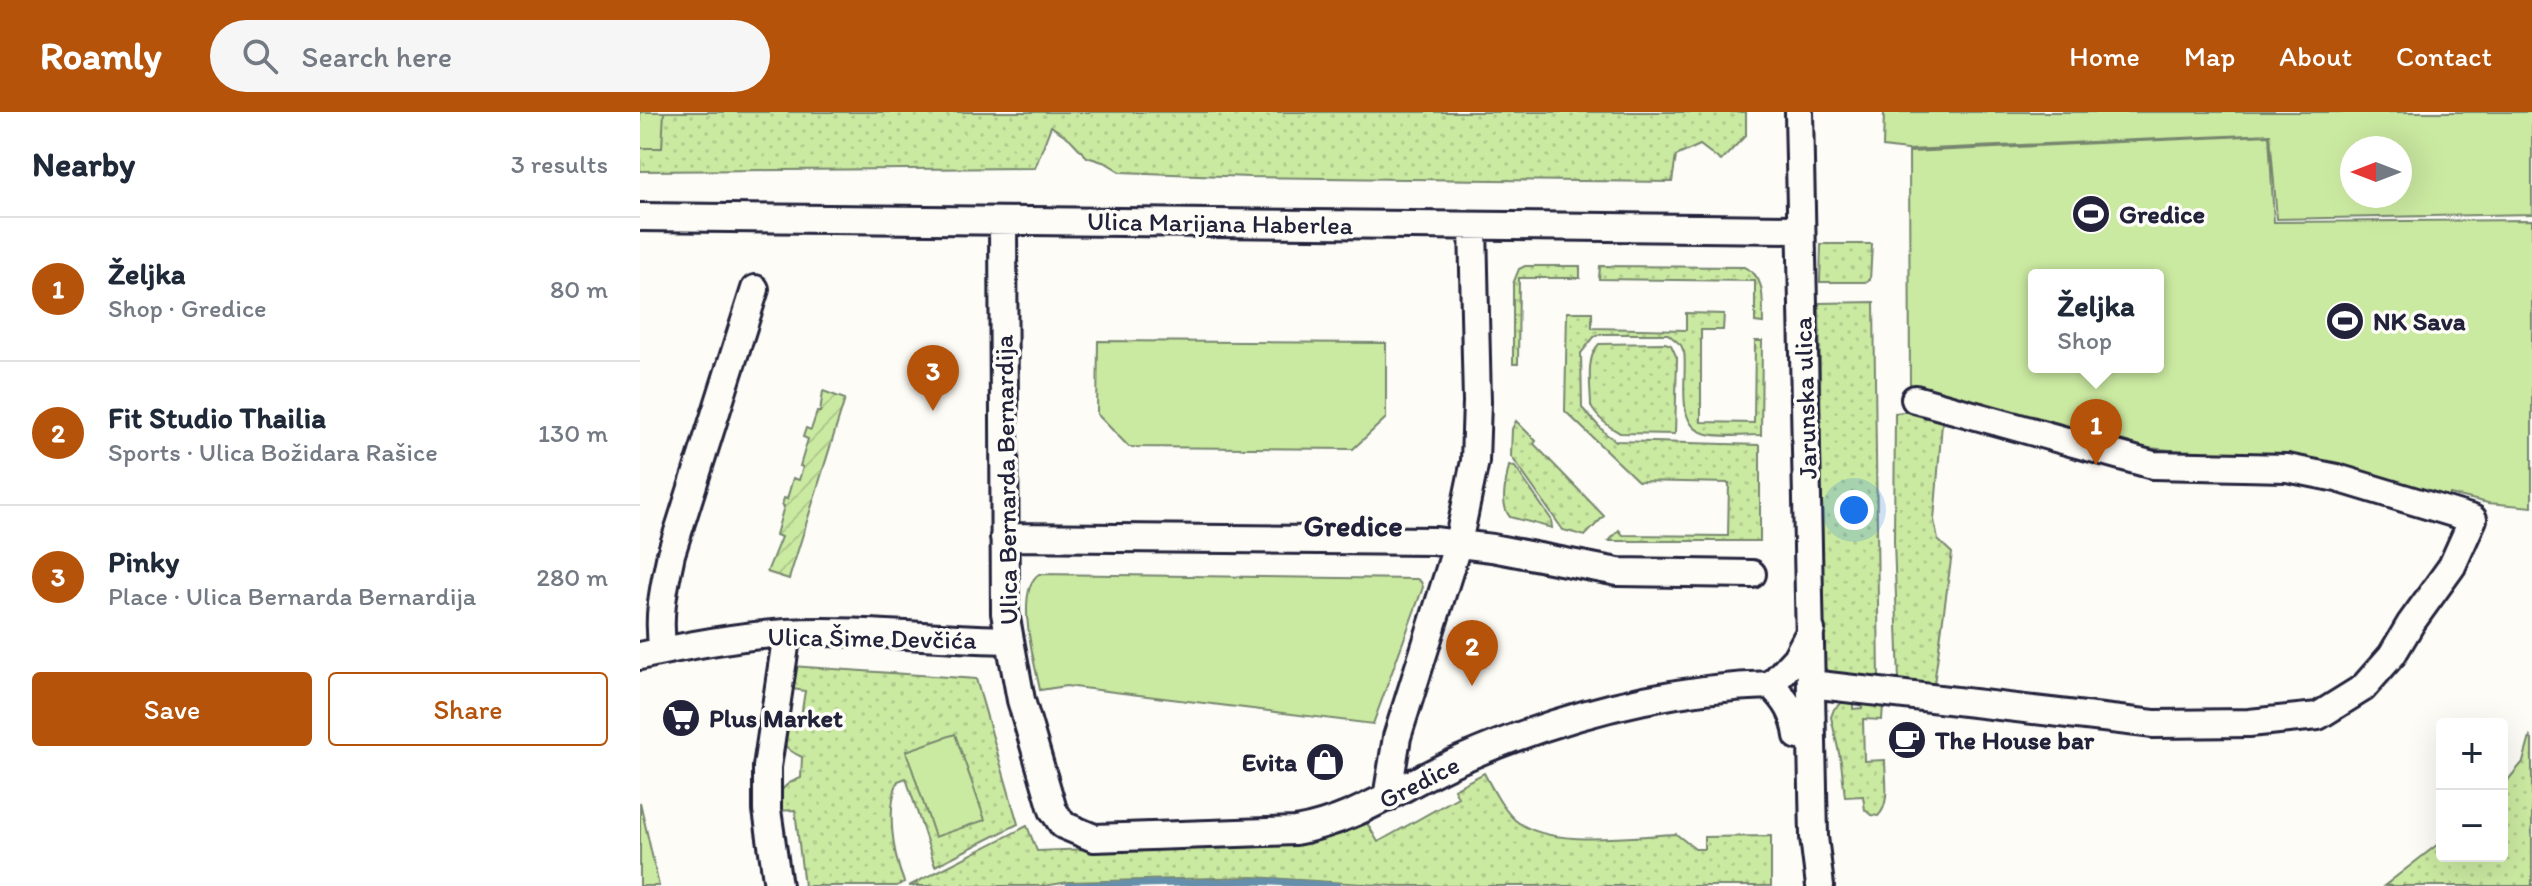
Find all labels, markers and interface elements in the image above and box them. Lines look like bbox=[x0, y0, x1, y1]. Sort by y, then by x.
search box bbox=[210, 20, 770, 92]
text: Roamly bbox=[40, 33, 162, 79]
icon: search bbox=[238, 34, 282, 78]
text: Search here bbox=[302, 38, 452, 75]
text: Home bbox=[2069, 39, 2140, 73]
text: Map bbox=[2184, 39, 2235, 73]
text: About bbox=[2279, 39, 2352, 73]
text: Contact bbox=[2396, 39, 2492, 73]
north arrow bbox=[2340, 136, 2412, 208]
text: Nearby bbox=[32, 144, 135, 185]
text: 3 results bbox=[511, 148, 608, 180]
sports icon: Gredice bbox=[2070, 193, 2112, 235]
place label: Gredice bbox=[2119, 198, 2205, 230]
street label: Ulica Marijana Haberlea bbox=[1087, 205, 1354, 241]
text: Željka bbox=[108, 255, 186, 292]
popup bbox=[2028, 269, 2164, 373]
text: 1 bbox=[52, 273, 64, 305]
text: 80 m bbox=[550, 273, 608, 305]
text: Željka bbox=[2057, 287, 2135, 324]
text: Shop · Gredice bbox=[108, 292, 267, 324]
sports icon: NK Sava bbox=[2324, 300, 2366, 342]
place label: NK Sava bbox=[2373, 305, 2466, 337]
street label: Jarunska ulica bbox=[1786, 316, 1824, 480]
text: Shop bbox=[2057, 324, 2112, 356]
street label: Ulica Bernarda Bernardija bbox=[987, 334, 1025, 626]
pin: 3 bbox=[907, 345, 959, 411]
text: Fit Studio Thailia bbox=[108, 399, 326, 436]
pin: 1 bbox=[2070, 399, 2122, 465]
text: 2 bbox=[51, 417, 65, 449]
text: 130 m bbox=[538, 417, 608, 449]
text: Sports · Ulica Božidara Rašice bbox=[108, 436, 438, 468]
your location bbox=[1834, 490, 1874, 530]
district label: Gredice bbox=[1303, 507, 1403, 544]
text: Pinky bbox=[108, 543, 179, 580]
text: 3 bbox=[51, 561, 65, 593]
text: 280 m bbox=[536, 561, 608, 593]
text: Place · Ulica Bernarda Bernardija bbox=[108, 580, 476, 612]
street label: Ulica Šime Devčića bbox=[767, 620, 977, 656]
pin: 2 bbox=[1446, 620, 1498, 686]
button: Save bbox=[32, 672, 312, 746]
button: Share bbox=[328, 672, 608, 746]
supermarket icon: Plus Market bbox=[660, 697, 702, 739]
place label: Plus Market bbox=[709, 702, 843, 734]
map controls bbox=[2436, 718, 2508, 862]
button: + bbox=[2436, 718, 2508, 790]
cafe icon: The House bar bbox=[1886, 719, 1928, 761]
place label: The House bar bbox=[1934, 724, 2095, 756]
shop icon: Evita bbox=[1304, 741, 1346, 783]
place label: Evita bbox=[1242, 746, 1297, 778]
street label: Gredice bbox=[1373, 748, 1465, 816]
button: − bbox=[2436, 790, 2508, 862]

